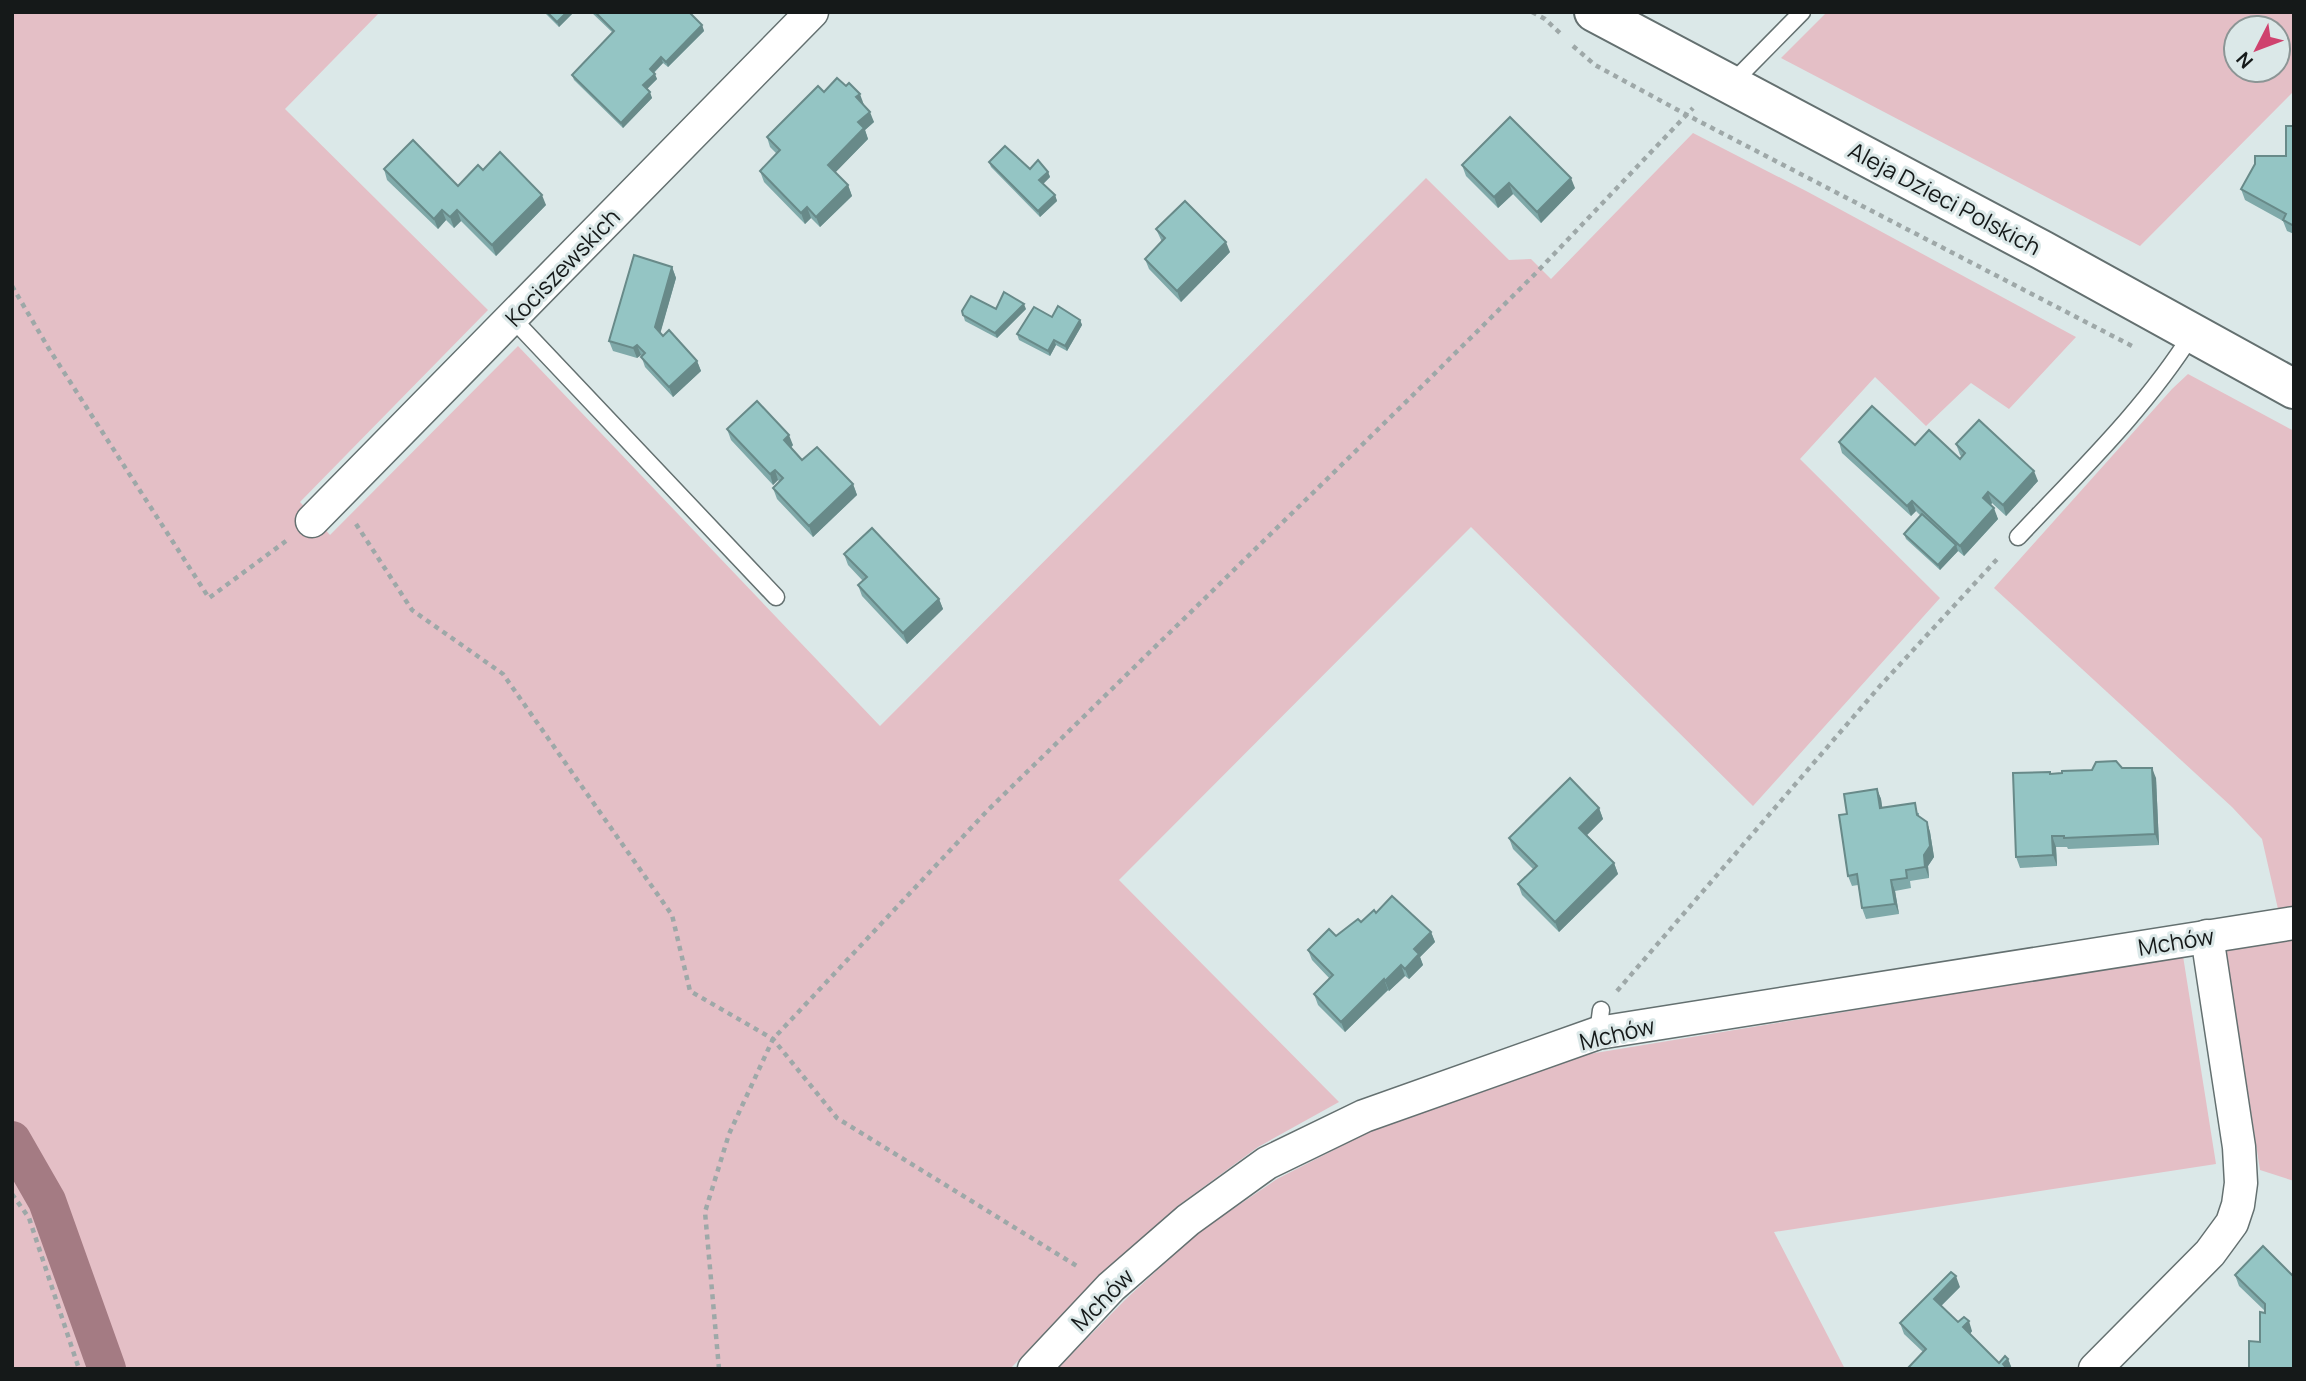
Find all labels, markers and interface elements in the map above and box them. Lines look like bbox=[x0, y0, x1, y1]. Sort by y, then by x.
north arrow bbox=[2222, 14, 2292, 84]
text: N bbox=[2230, 47, 2259, 74]
street label: Aleja Dzieci Polskich bbox=[1843, 134, 2047, 262]
street label: Kociszewskich bbox=[497, 201, 627, 333]
street label: Mchów bbox=[2136, 919, 2217, 963]
street label: Mchów bbox=[1576, 1009, 1658, 1057]
street label: Mchów bbox=[1064, 1260, 1141, 1337]

